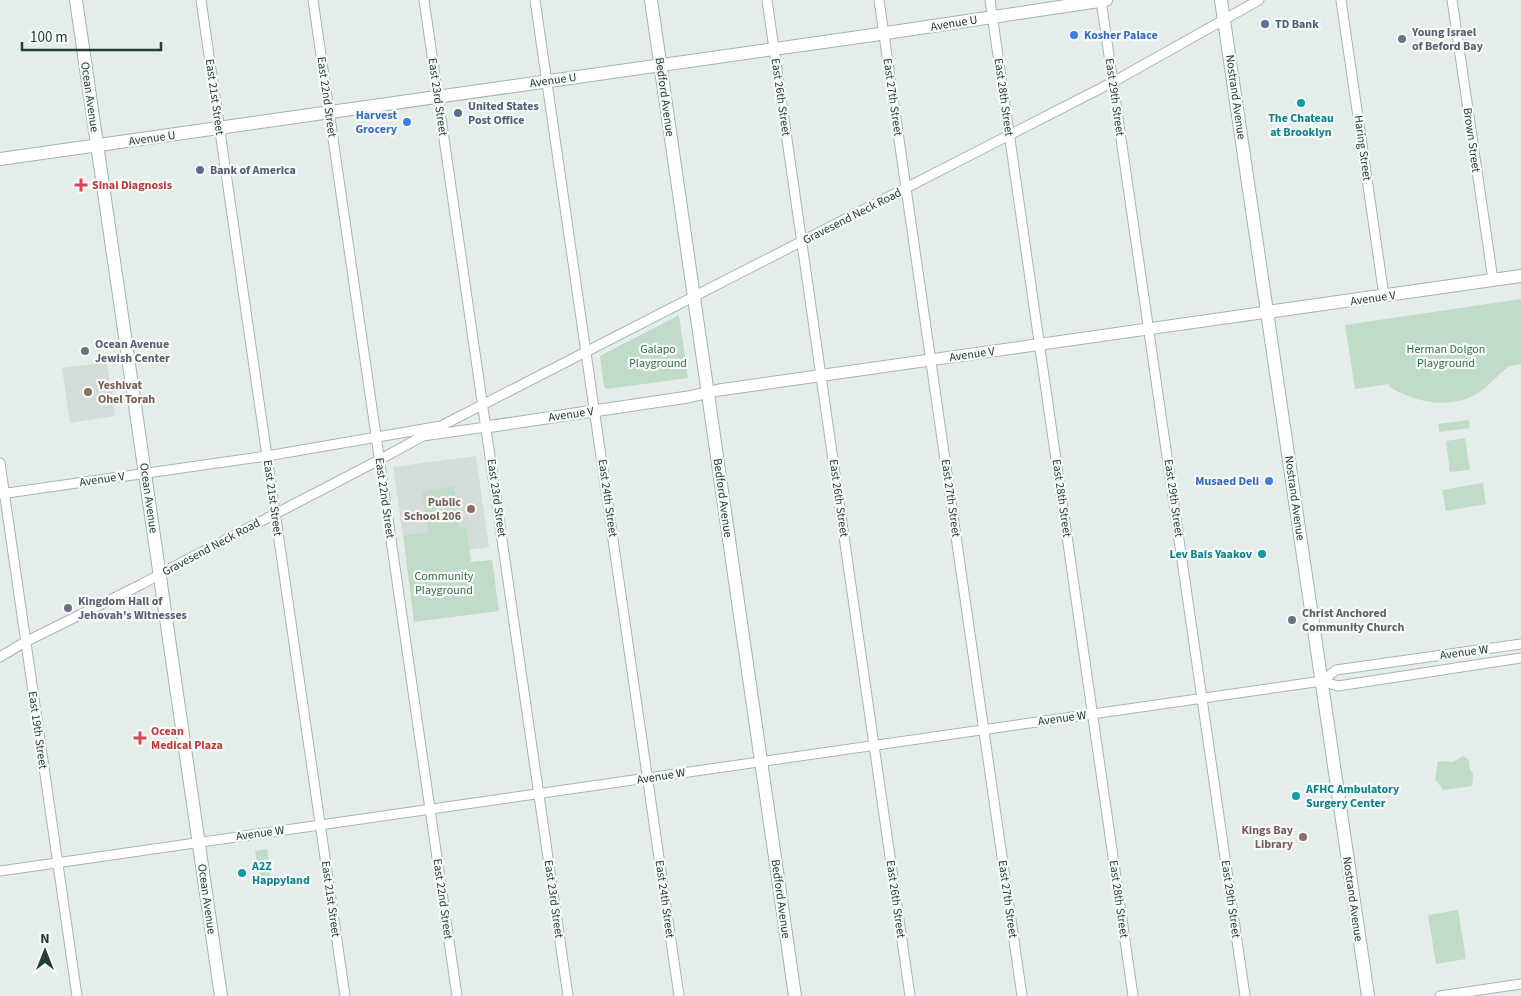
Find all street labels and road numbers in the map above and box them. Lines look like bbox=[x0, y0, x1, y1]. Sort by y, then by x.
street label: Avenue U bbox=[929, 11, 979, 36]
street label: Nostrand Avenue bbox=[1221, 53, 1250, 141]
street label: East 22nd Street bbox=[312, 56, 341, 138]
street label: Bedford Avenue bbox=[651, 56, 678, 138]
street label: East 23rd Street bbox=[424, 57, 451, 137]
street label: East 26th Street bbox=[767, 57, 794, 137]
street label: East 27th Street bbox=[879, 57, 906, 137]
street label: East 28th Street bbox=[990, 57, 1017, 137]
street label: East 29th Street bbox=[1101, 57, 1128, 137]
street label: East 21st Street bbox=[201, 58, 228, 136]
street label: Ocean Avenue bbox=[76, 61, 103, 133]
street label: Avenue U bbox=[529, 69, 578, 92]
street label: Brown Street bbox=[1459, 107, 1484, 174]
street label: Haring Street bbox=[1349, 114, 1376, 182]
street label: Avenue U bbox=[128, 127, 177, 150]
street label: Gravesend Neck Road bbox=[800, 184, 905, 249]
street label: Avenue V bbox=[1349, 287, 1398, 310]
street label: Avenue V bbox=[948, 343, 997, 366]
street label: Avenue V bbox=[547, 403, 596, 426]
street label: Nostrand Avenue bbox=[1280, 454, 1309, 542]
street label: East 22nd Street bbox=[370, 457, 399, 539]
street label: Bedford Avenue bbox=[709, 457, 736, 539]
street label: East 23rd Street bbox=[483, 458, 510, 538]
street label: East 24th Street bbox=[594, 458, 621, 538]
street label: East 26th Street bbox=[825, 458, 852, 538]
street label: East 27th Street bbox=[937, 458, 964, 538]
street label: East 28th Street bbox=[1048, 458, 1075, 538]
street label: East 29th Street bbox=[1160, 458, 1187, 538]
street label: East 21st Street bbox=[259, 459, 286, 537]
street label: Ocean Avenue bbox=[135, 462, 162, 534]
street label: Avenue V bbox=[78, 468, 127, 491]
street label: Gravesend Neck Road bbox=[159, 514, 263, 580]
street label: Avenue W bbox=[1439, 641, 1490, 664]
street label: East 19th Street bbox=[24, 690, 51, 770]
street label: Avenue W bbox=[1037, 707, 1088, 730]
street label: Avenue W bbox=[636, 764, 687, 789]
street label: Avenue W bbox=[235, 822, 286, 845]
street label: Nostrand Avenue bbox=[1338, 855, 1367, 943]
street label: East 22nd Street bbox=[428, 858, 457, 940]
street label: Bedford Avenue bbox=[767, 858, 794, 940]
street label: East 23rd Street bbox=[540, 859, 567, 939]
street label: East 24th Street bbox=[651, 859, 678, 939]
street label: East 26th Street bbox=[882, 859, 909, 939]
street label: East 27th Street bbox=[994, 859, 1021, 939]
street label: East 28th Street bbox=[1105, 859, 1132, 939]
street label: East 29th Street bbox=[1217, 859, 1244, 939]
street label: East 21st Street bbox=[317, 860, 344, 938]
street label: Ocean Avenue bbox=[193, 863, 220, 935]

